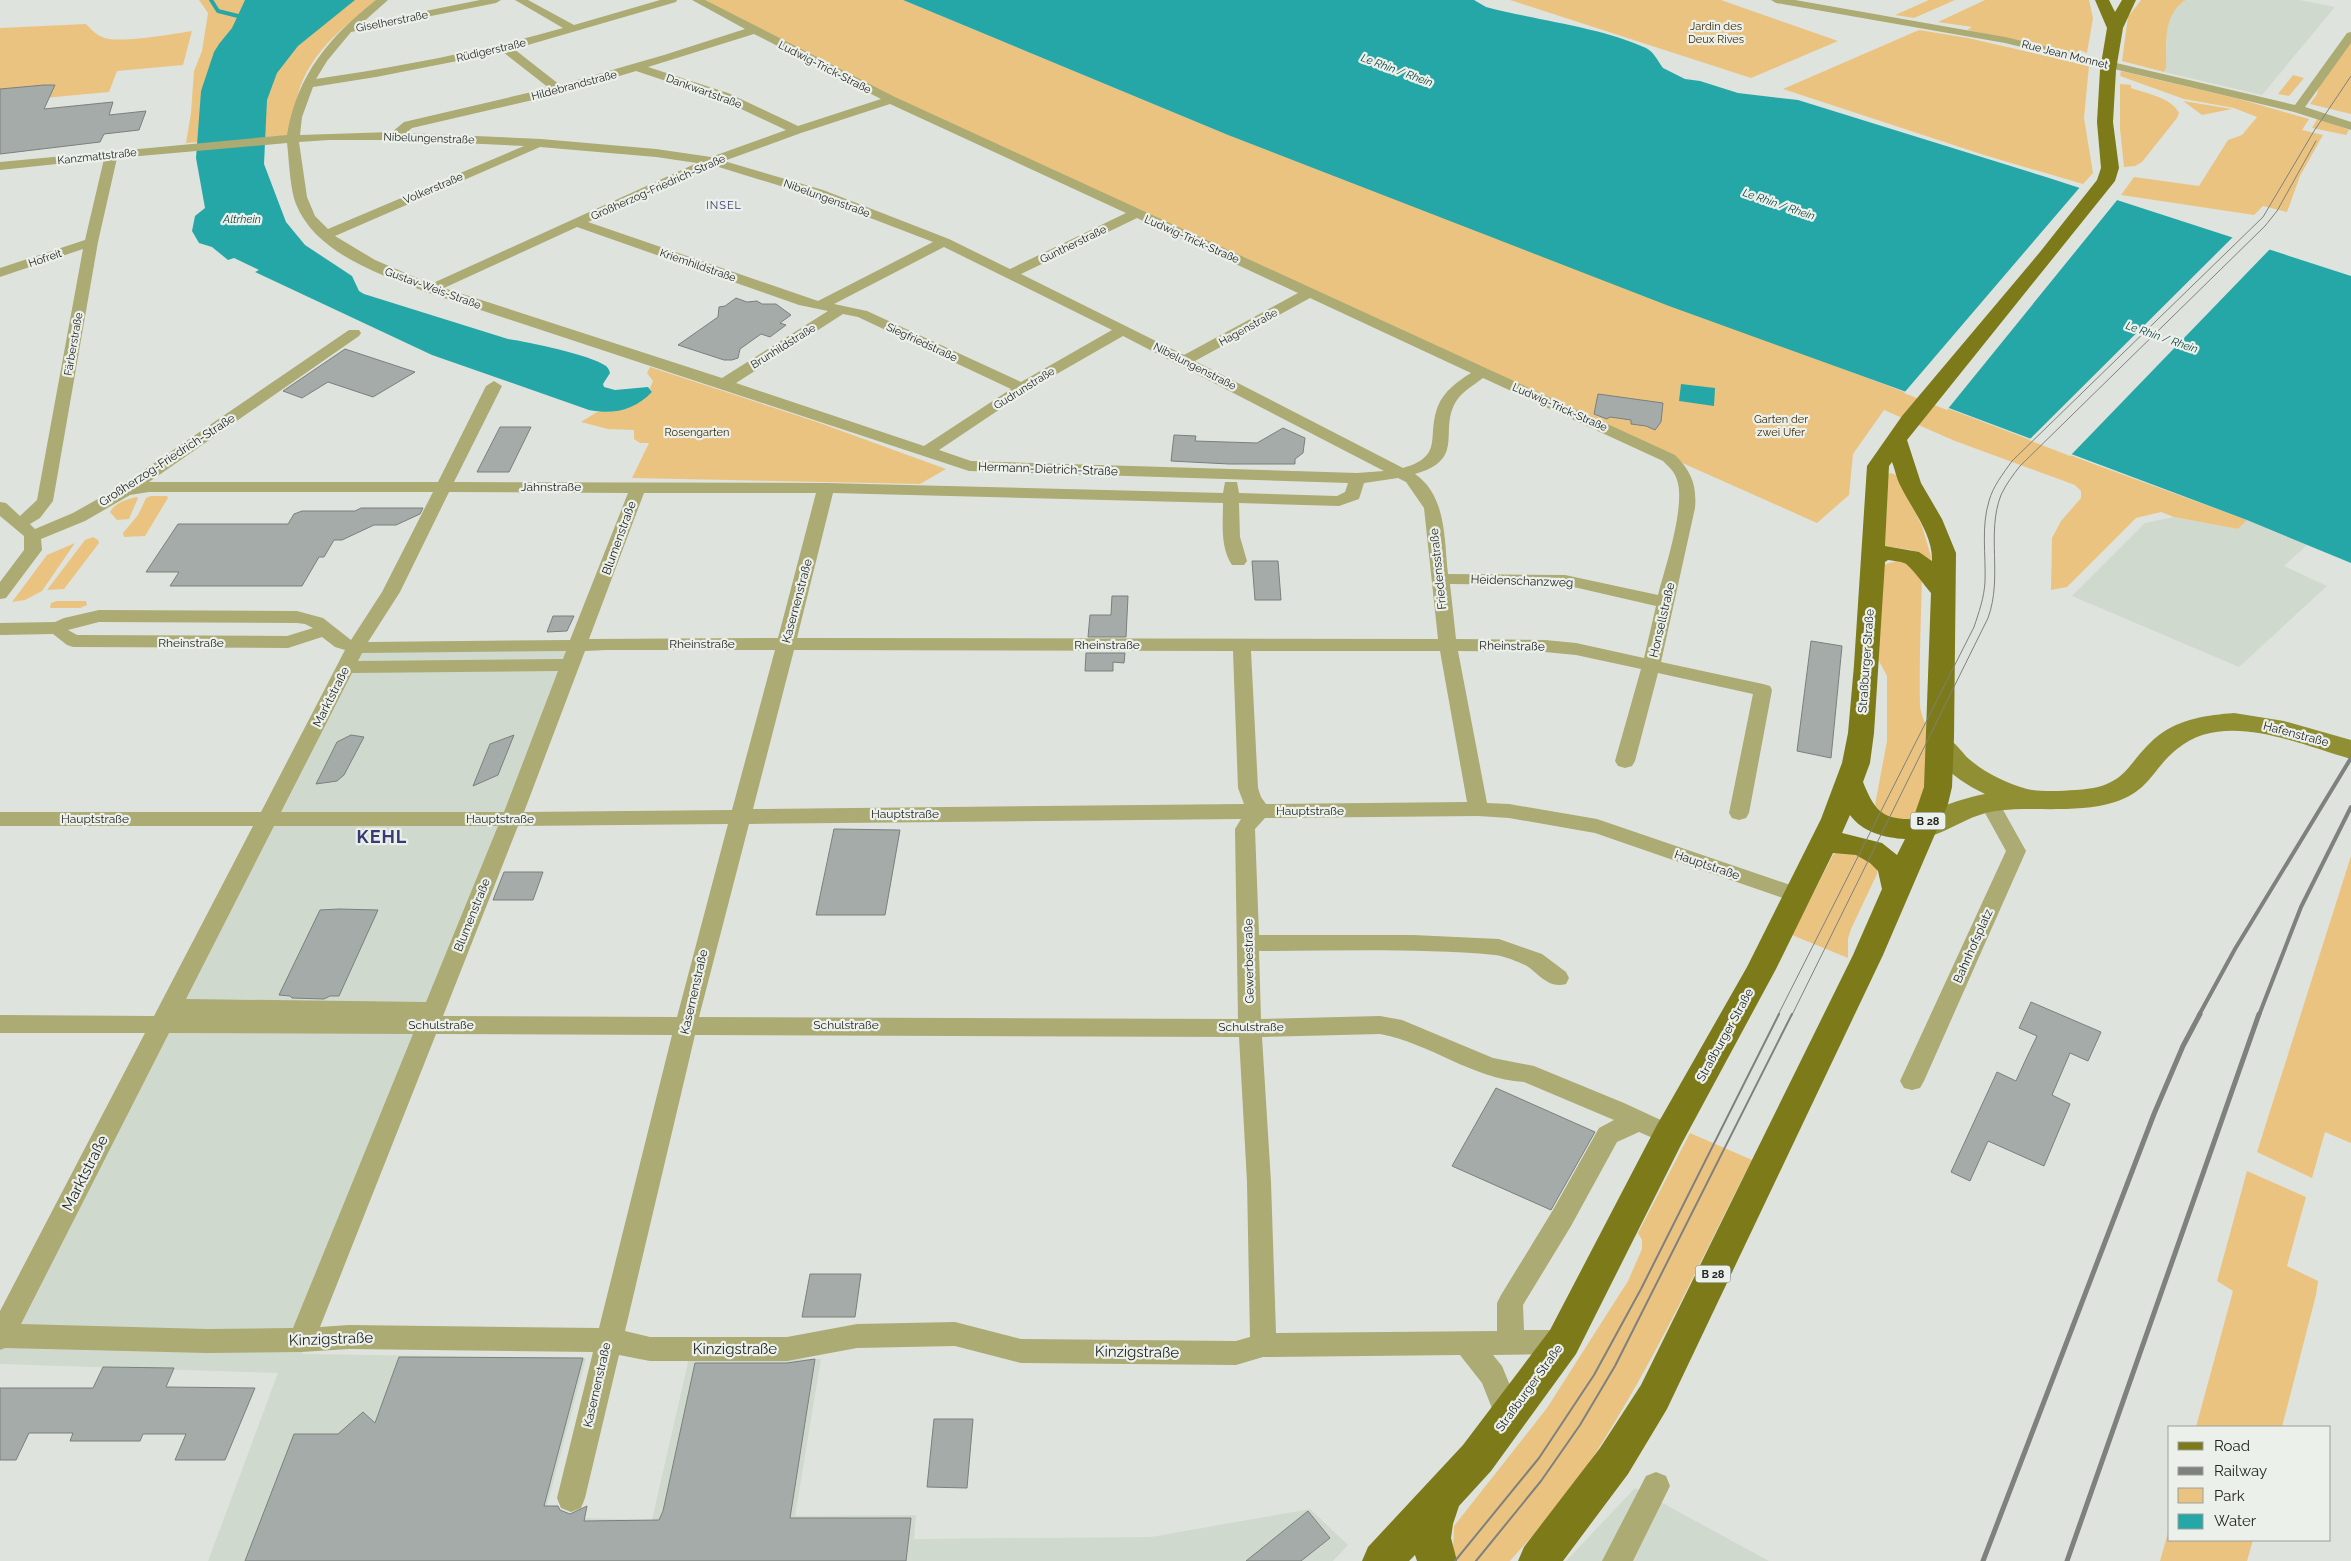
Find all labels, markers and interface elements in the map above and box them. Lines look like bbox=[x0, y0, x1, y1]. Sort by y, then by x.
street label: Giselherstraße bbox=[355, 8, 430, 35]
park label: Jardin des Deux Rives bbox=[1688, 20, 1744, 46]
street label: Rüdigerstraße bbox=[455, 36, 528, 65]
street label: Rue Jean Monnet bbox=[2020, 37, 2110, 72]
street label: Ludwig-Trick-Straße bbox=[776, 38, 874, 97]
water label: Le Rhin / Rhein bbox=[1359, 51, 1435, 89]
street label: Hildebrandstraße bbox=[530, 68, 619, 103]
street label: Dankwartstraße bbox=[664, 72, 744, 111]
street label: Nibelungenstraße bbox=[383, 130, 475, 147]
street label: Kanzmattstraße bbox=[57, 146, 138, 167]
street label: Großherzog-Friedrich-Straße bbox=[589, 152, 728, 223]
street label: Volkerstraße bbox=[401, 170, 465, 207]
street label: Nibelungenstraße bbox=[782, 177, 872, 220]
water label: Le Rhin / Rhein bbox=[1741, 186, 1817, 223]
district label: INSEL bbox=[706, 199, 742, 212]
water label: Altrhein bbox=[222, 213, 261, 226]
street label: Ludwig-Trick-Straße bbox=[1142, 213, 1242, 266]
street label: Guntherstraße bbox=[1038, 222, 1109, 266]
street label: Kriemhildstraße bbox=[658, 246, 738, 285]
street label: Hofreit bbox=[27, 247, 64, 270]
street label: Gustav-Weis-Straße bbox=[383, 265, 483, 312]
street label: Hagenstraße bbox=[1217, 306, 1280, 349]
street label: Färberstraße bbox=[62, 311, 86, 377]
water label: Le Rhin / Rhein bbox=[2124, 319, 2200, 356]
street label: Siegfriedstraße bbox=[884, 320, 960, 365]
street label: Brunhildstraße bbox=[748, 321, 819, 372]
street label: Nibelungenstraße bbox=[1151, 340, 1239, 393]
street label: Gudrunstraße bbox=[991, 364, 1058, 412]
street label: Ludwig-Trick-Straße bbox=[1510, 381, 1610, 434]
street label: Großherzog-Friedrich-Straße bbox=[97, 411, 237, 509]
park label: Garten der zwei Ufer bbox=[1754, 413, 1808, 439]
park label: Rosengarten bbox=[665, 426, 729, 439]
street label: Hermann-Dietrich-Straße bbox=[978, 460, 1118, 478]
street label: Jahnstraße bbox=[521, 480, 581, 494]
street label: Blumenstraße bbox=[599, 499, 639, 577]
street label: Friedensstraße bbox=[1427, 528, 1449, 610]
street label: Kasernenstraße bbox=[779, 557, 815, 645]
street label: Heidenschanzweg bbox=[1470, 572, 1574, 590]
street label: Honsellstraße bbox=[1647, 581, 1677, 659]
street label: Straßburger Straße bbox=[1855, 609, 1877, 713]
street label: Rheinstraße bbox=[158, 636, 224, 650]
street label: Rheinstraße bbox=[669, 637, 735, 651]
street label: Rheinstraße bbox=[1074, 638, 1140, 652]
street label: Rheinstraße bbox=[1479, 638, 1545, 654]
street label: Marktstraße bbox=[310, 665, 352, 729]
street label: Hafenstraße bbox=[2262, 719, 2330, 749]
street label: Hauptstraße bbox=[1276, 804, 1344, 818]
street label: Hauptstraße bbox=[871, 807, 939, 821]
street label: Hauptstraße bbox=[61, 812, 129, 826]
street label: Hauptstraße bbox=[466, 812, 534, 826]
road number: B 28 bbox=[1910, 812, 1946, 829]
district label: KEHL bbox=[357, 826, 407, 847]
street label: Hauptstraße bbox=[1673, 847, 1741, 883]
street label: Blumenstraße bbox=[451, 876, 493, 954]
street label: Bahnhofsplatz bbox=[1950, 907, 1996, 985]
street label: Gewerbestraße bbox=[1241, 918, 1257, 1004]
street label: Kasernenstraße bbox=[677, 948, 711, 1036]
street label: Straßburger Straße bbox=[1694, 986, 1756, 1084]
street label: Schulstraße bbox=[408, 1018, 474, 1032]
street label: Schulstraße bbox=[813, 1018, 879, 1032]
street label: Schulstraße bbox=[1218, 1020, 1284, 1034]
street label: Marktstraße bbox=[58, 1132, 112, 1214]
road number: B 28 bbox=[1696, 1266, 1730, 1282]
street label: Kinzigstraße bbox=[289, 1329, 374, 1349]
street label: Kinzigstraße bbox=[693, 1340, 777, 1358]
street label: Kasernenstraße bbox=[580, 1341, 614, 1429]
street label: Kinzigstraße bbox=[1095, 1342, 1180, 1362]
street label: Straßburger Straße bbox=[1493, 1342, 1565, 1434]
legend bbox=[2168, 1426, 2331, 1541]
text: Road bbox=[2214, 1437, 2250, 1455]
text: Railway bbox=[2214, 1462, 2267, 1480]
text: Park bbox=[2214, 1487, 2245, 1505]
text: Water bbox=[2214, 1512, 2257, 1530]

